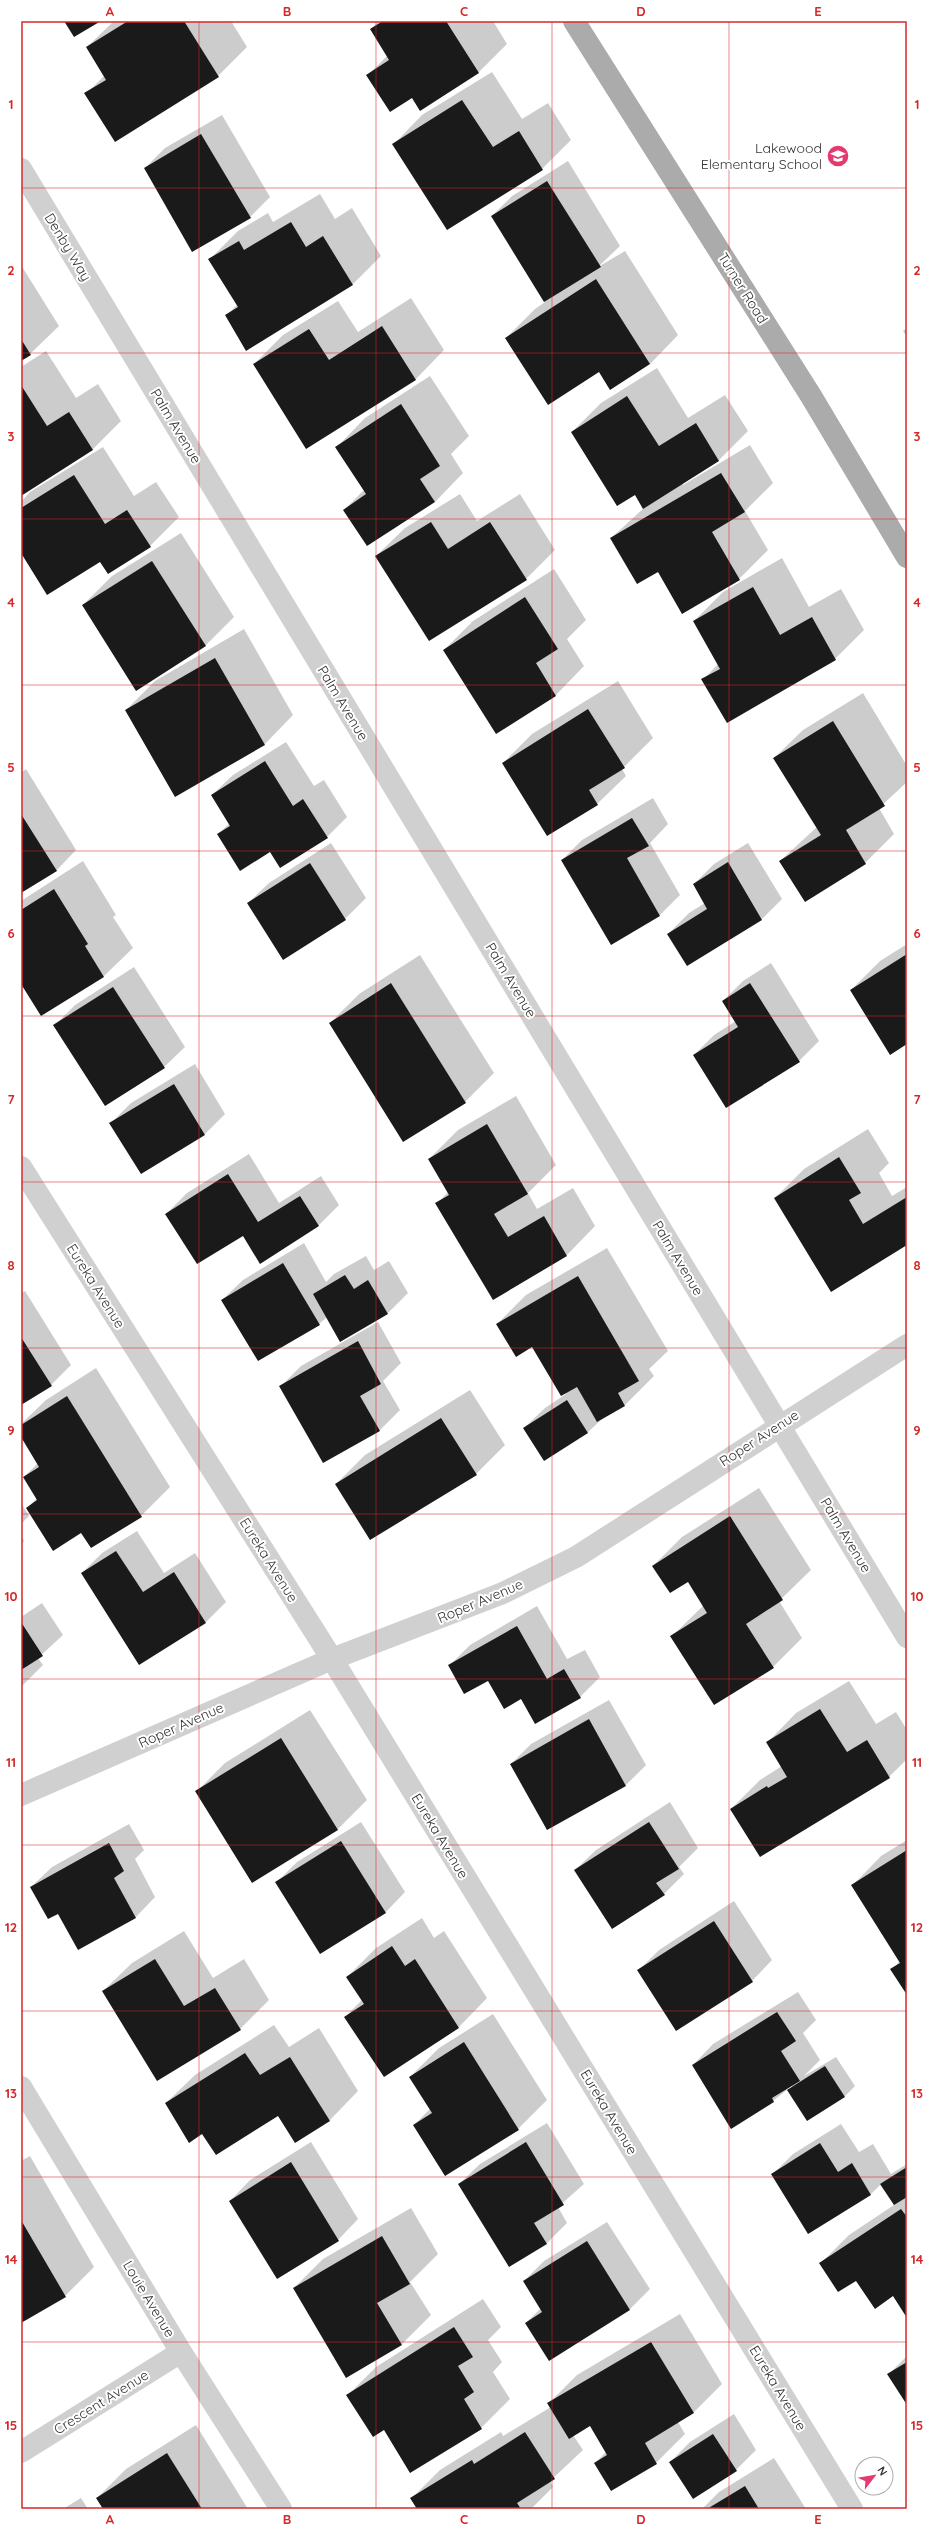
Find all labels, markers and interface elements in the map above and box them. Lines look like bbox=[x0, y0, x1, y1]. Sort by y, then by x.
text: A bbox=[106, 3, 115, 19]
text: B bbox=[283, 3, 291, 19]
text: C bbox=[460, 3, 468, 19]
text: D bbox=[636, 3, 646, 19]
text: E bbox=[814, 3, 822, 19]
text: 1 bbox=[8, 96, 14, 112]
text: 1 bbox=[914, 96, 920, 112]
place label: Lakewood Elementary School bbox=[701, 139, 822, 173]
school or university icon: Lakewood Elementary School bbox=[825, 143, 851, 169]
street label: Denby Way bbox=[41, 210, 95, 284]
street label: Turner Road bbox=[714, 249, 772, 327]
text: 2 bbox=[7, 262, 15, 278]
text: 2 bbox=[913, 262, 921, 278]
street label: Palm Avenue bbox=[147, 385, 206, 467]
text: 3 bbox=[8, 428, 15, 444]
text: 3 bbox=[914, 428, 921, 444]
text: 4 bbox=[7, 594, 15, 610]
text: 4 bbox=[913, 594, 921, 610]
street label: Palm Avenue bbox=[314, 662, 373, 744]
text: 5 bbox=[7, 759, 15, 775]
text: 5 bbox=[913, 759, 921, 775]
text: 6 bbox=[7, 925, 15, 941]
text: 6 bbox=[913, 925, 921, 941]
street label: Palm Avenue bbox=[482, 939, 541, 1021]
text: 7 bbox=[7, 1091, 15, 1107]
text: 7 bbox=[913, 1091, 921, 1107]
street label: Palm Avenue bbox=[649, 1217, 708, 1299]
street label: Eureka Avenue bbox=[63, 1240, 129, 1332]
text: 8 bbox=[7, 1257, 15, 1273]
text: 8 bbox=[913, 1257, 921, 1273]
street label: Roper Avenue bbox=[716, 1406, 802, 1470]
text: 9 bbox=[7, 1422, 15, 1438]
text: 9 bbox=[913, 1422, 921, 1438]
street label: Palm Avenue bbox=[817, 1494, 876, 1576]
street label: Eureka Avenue bbox=[236, 1514, 302, 1606]
street label: Roper Avenue bbox=[434, 1575, 526, 1627]
text: 10 bbox=[4, 1588, 18, 1604]
text: 10 bbox=[910, 1588, 924, 1604]
street label: Roper Avenue bbox=[136, 1698, 226, 1752]
text: 11 bbox=[6, 1754, 16, 1770]
text: 11 bbox=[912, 1754, 922, 1770]
street label: Eureka Avenue bbox=[407, 1790, 473, 1882]
text: 12 bbox=[5, 1919, 17, 1935]
text: 12 bbox=[911, 1919, 923, 1935]
street label: Eureka Avenue bbox=[576, 2066, 642, 2158]
text: 13 bbox=[5, 2085, 17, 2101]
text: 13 bbox=[911, 2085, 923, 2101]
text: 14 bbox=[5, 2251, 18, 2267]
text: 14 bbox=[911, 2251, 924, 2267]
street label: Louie Avenue bbox=[119, 2257, 179, 2341]
street label: Eureka Avenue bbox=[745, 2342, 811, 2434]
street label: Crescent Avenue bbox=[50, 2366, 152, 2438]
text: 15 bbox=[5, 2417, 17, 2433]
text: 15 bbox=[911, 2417, 923, 2433]
north arrow bbox=[854, 2456, 894, 2496]
text: N bbox=[874, 2464, 891, 2478]
text: A bbox=[106, 2511, 115, 2527]
text: B bbox=[283, 2511, 291, 2527]
text: C bbox=[460, 2511, 468, 2527]
text: D bbox=[636, 2511, 646, 2527]
text: E bbox=[814, 2511, 822, 2527]

